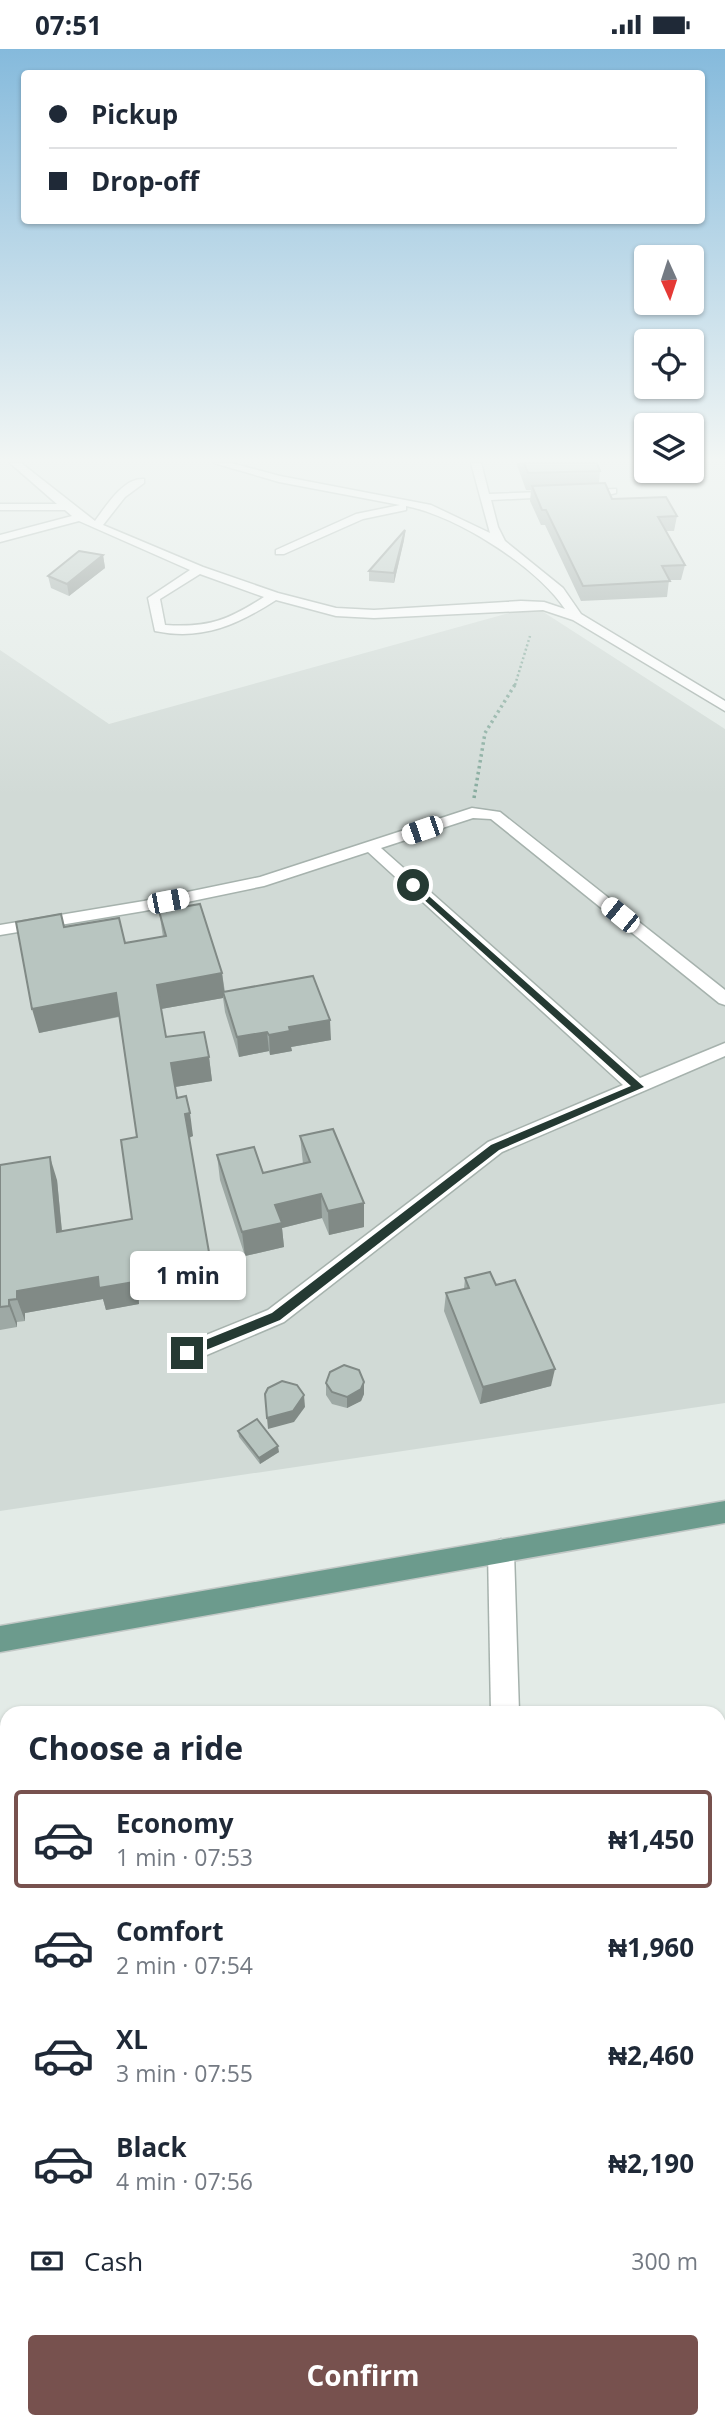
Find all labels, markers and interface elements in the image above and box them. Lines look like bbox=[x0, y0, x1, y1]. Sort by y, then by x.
text: 07:51 bbox=[35, 7, 102, 43]
text: Pickup bbox=[91, 96, 178, 132]
text: Drop-off bbox=[91, 163, 199, 199]
north arrow bbox=[634, 245, 704, 315]
map controls bbox=[634, 245, 704, 483]
button: locate bbox=[634, 329, 704, 399]
button: layers bbox=[634, 413, 704, 483]
car bbox=[399, 813, 446, 847]
route start bbox=[397, 869, 429, 901]
car bbox=[146, 887, 191, 915]
car bbox=[598, 894, 643, 936]
callout: 1 min bbox=[129, 1251, 245, 1301]
text: 1 min bbox=[156, 1259, 220, 1291]
route end bbox=[171, 1337, 203, 1369]
text: Choose a ride bbox=[28, 1726, 243, 1769]
text: Economy bbox=[116, 1805, 234, 1841]
icon: car bbox=[32, 1808, 95, 1871]
text: ₦1,450 bbox=[608, 1821, 694, 1857]
text: 1 min · 07:53 bbox=[116, 1841, 253, 1873]
text: Comfort bbox=[116, 1913, 223, 1949]
icon: car bbox=[32, 1916, 95, 1979]
text: ₦1,960 bbox=[608, 1929, 694, 1965]
text: 2 min · 07:54 bbox=[116, 1949, 253, 1981]
text: XL bbox=[116, 2021, 148, 2057]
icon: car bbox=[32, 2024, 95, 2087]
text: ₦2,460 bbox=[608, 2037, 694, 2073]
text: 3 min · 07:55 bbox=[116, 2057, 253, 2089]
text: Black bbox=[116, 2129, 187, 2165]
icon: car bbox=[32, 2132, 95, 2195]
text: ₦2,190 bbox=[608, 2145, 694, 2181]
text: 4 min · 07:56 bbox=[116, 2165, 253, 2197]
icon: cash bbox=[28, 2242, 66, 2280]
text: Cash bbox=[84, 2243, 143, 2279]
text: 300 m bbox=[631, 2245, 698, 2277]
button: Confirm bbox=[28, 2335, 698, 2415]

